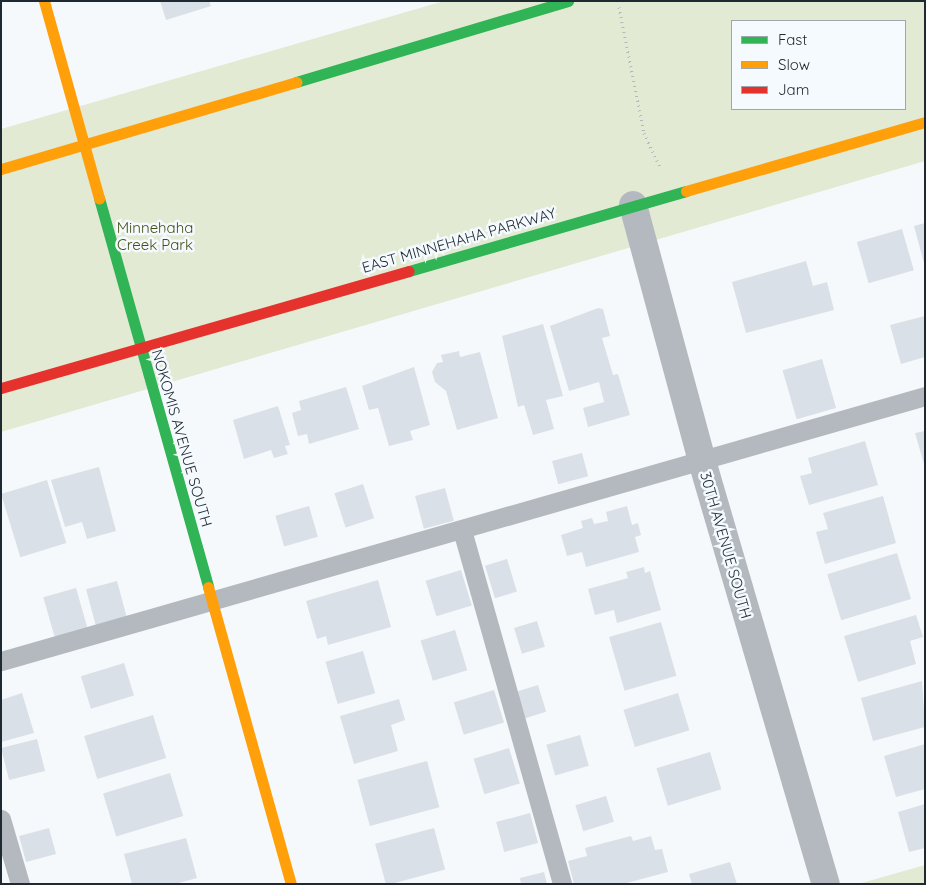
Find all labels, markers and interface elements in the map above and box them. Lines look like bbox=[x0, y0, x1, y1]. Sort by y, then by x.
legend bbox=[731, 20, 906, 110]
text: Fast bbox=[778, 30, 807, 49]
text: Slow bbox=[778, 55, 810, 74]
text: Jam bbox=[778, 80, 809, 99]
street label: EAST MINNEHAHA PARKWAY bbox=[360, 204, 558, 276]
park label: Minnehaha Creek Park bbox=[117, 218, 193, 253]
street label: NOKOMIS AVENUE SOUTH bbox=[148, 347, 216, 529]
street label: 30TH AVENUE SOUTH bbox=[696, 469, 756, 621]

